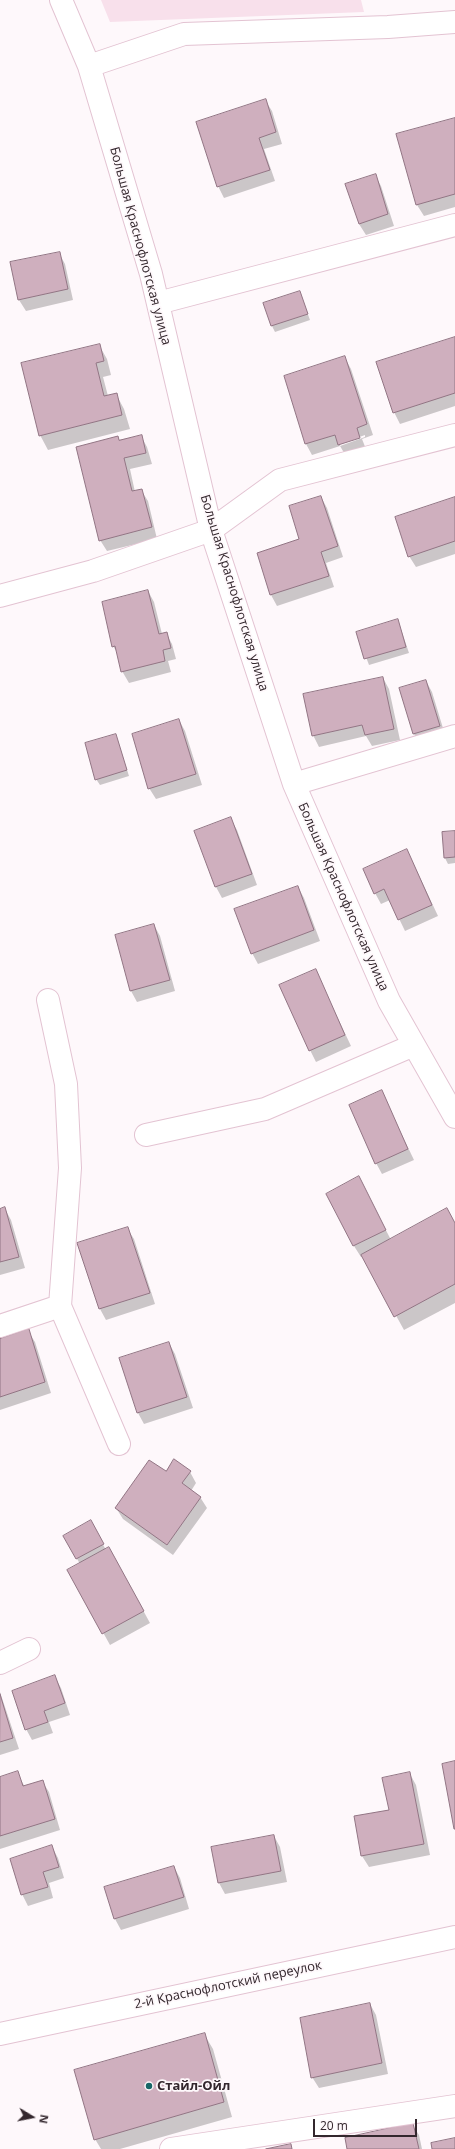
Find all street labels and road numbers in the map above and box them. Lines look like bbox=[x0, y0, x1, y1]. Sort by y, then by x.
street label: Большая Краснофлотская улица bbox=[106, 145, 174, 347]
street label: Большая Краснофлотская улица bbox=[197, 493, 271, 693]
street label: Большая Краснофлотская улица bbox=[294, 800, 392, 994]
street label: 2-й Краснофлотский переулок bbox=[133, 1957, 323, 2013]

